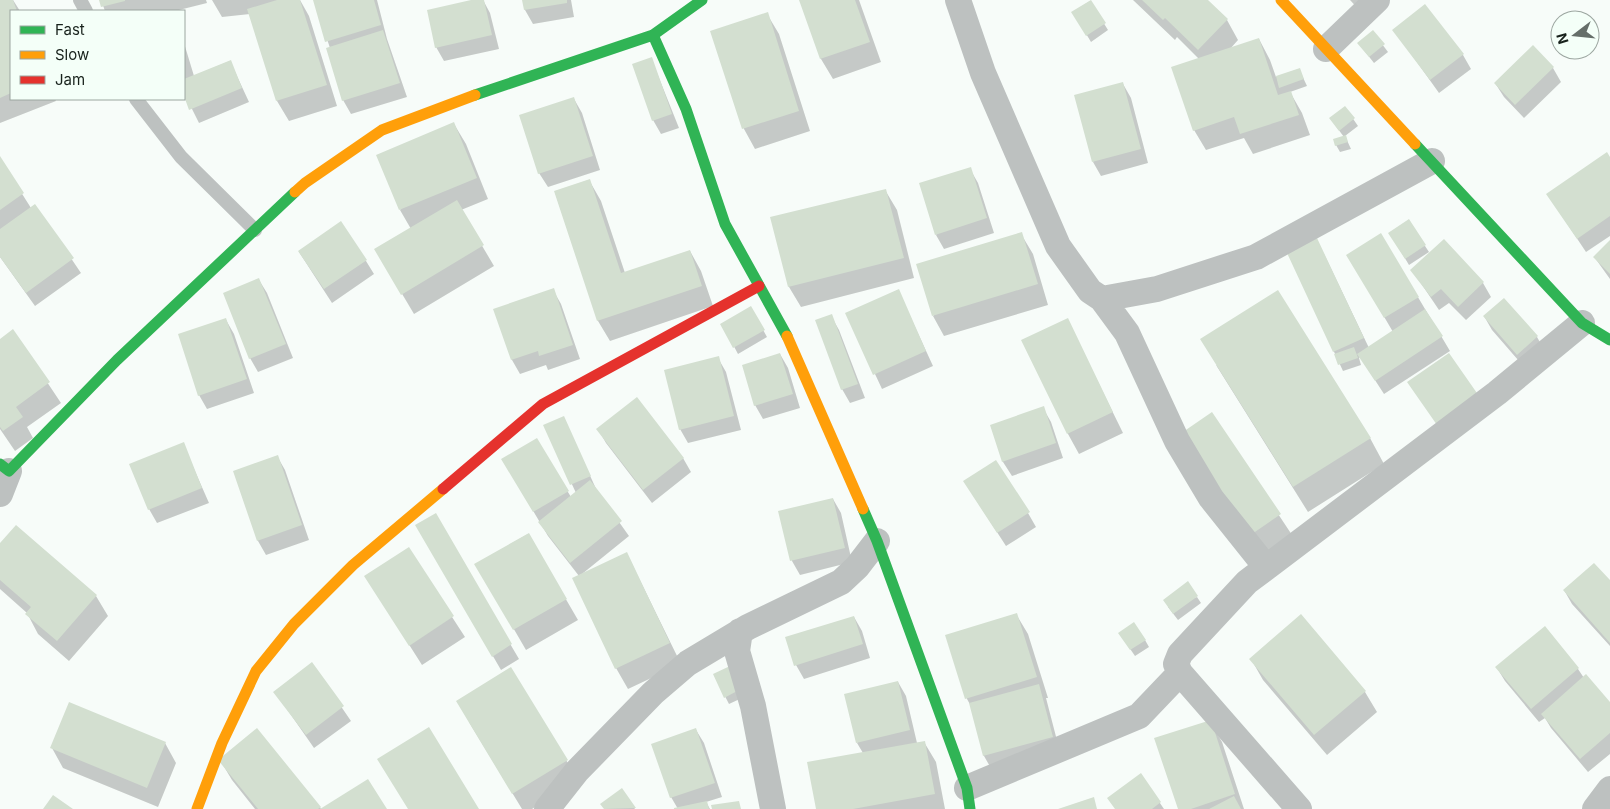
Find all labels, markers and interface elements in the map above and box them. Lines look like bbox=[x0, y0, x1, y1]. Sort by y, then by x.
legend bbox=[10, 10, 185, 100]
north arrow bbox=[1550, 10, 1600, 60]
text: Fast bbox=[55, 20, 85, 39]
text: N bbox=[1552, 31, 1572, 46]
text: Slow bbox=[55, 45, 89, 64]
text: Jam bbox=[55, 70, 85, 89]

